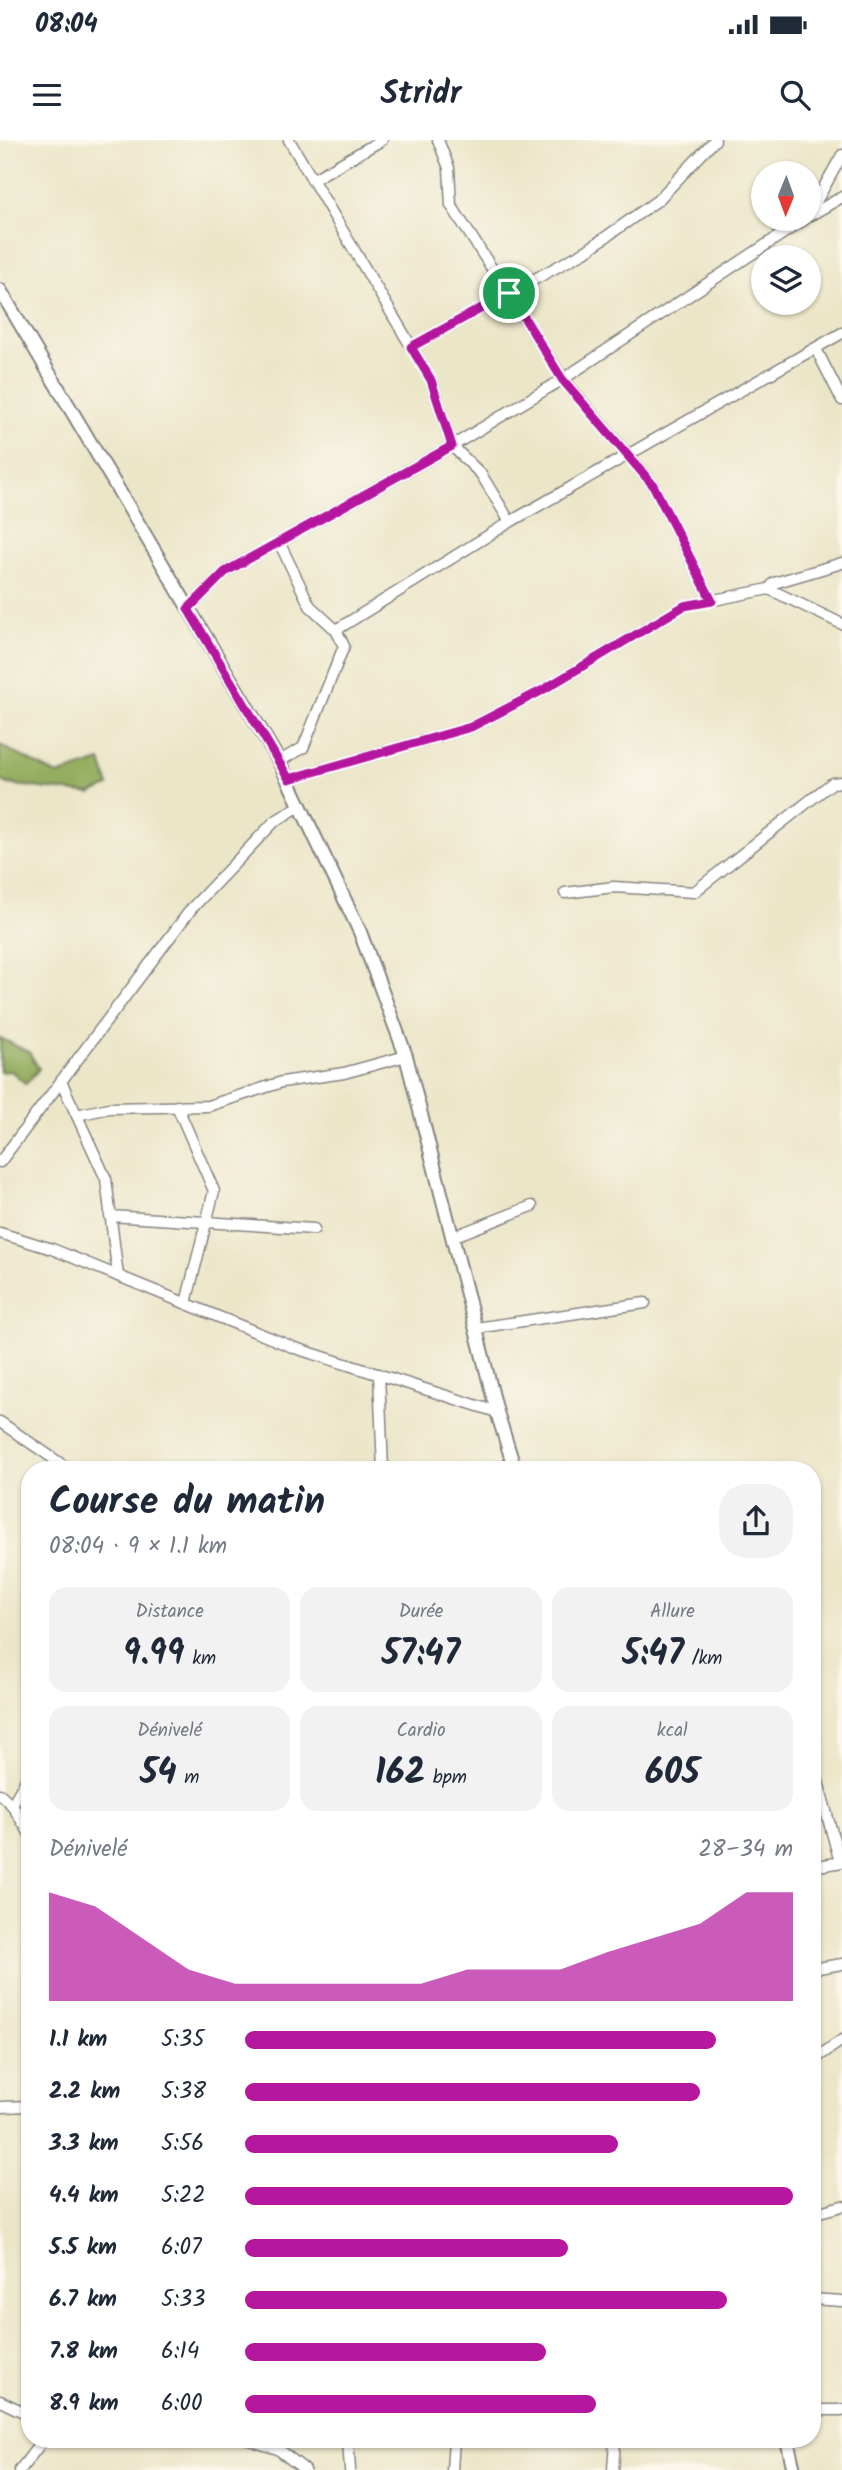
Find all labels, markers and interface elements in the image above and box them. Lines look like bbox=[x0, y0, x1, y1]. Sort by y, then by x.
text: 08:04 bbox=[35, 4, 98, 46]
text: Stridr bbox=[381, 69, 461, 120]
icon: menu bbox=[28, 76, 66, 114]
icon: search bbox=[776, 76, 814, 114]
north arrow bbox=[751, 161, 821, 231]
map controls bbox=[751, 161, 821, 315]
button: layers bbox=[751, 245, 821, 315]
pin bbox=[479, 263, 539, 323]
icon: arrive bbox=[490, 274, 528, 312]
text: Course du matin bbox=[49, 1473, 325, 1533]
button: share bbox=[719, 1484, 793, 1558]
text: 08:04 · 9 × 1.1 km bbox=[49, 1529, 227, 1565]
text: Distance bbox=[136, 1597, 204, 1627]
text: Durée bbox=[399, 1597, 443, 1627]
text: Allure bbox=[650, 1597, 695, 1627]
text: 9.99 bbox=[123, 1627, 185, 1683]
text: 57:47 bbox=[382, 1627, 460, 1683]
text: 5:47 bbox=[622, 1627, 684, 1683]
text: km bbox=[185, 1644, 216, 1674]
text: /km bbox=[684, 1644, 722, 1674]
text: Dénivelé bbox=[137, 1716, 202, 1746]
text: Cardio bbox=[396, 1716, 446, 1746]
text: kcal bbox=[657, 1716, 688, 1746]
text: 54 bbox=[140, 1746, 177, 1802]
text: 162 bbox=[375, 1746, 425, 1802]
text: 605 bbox=[645, 1746, 700, 1802]
text: m bbox=[177, 1763, 199, 1793]
text: bpm bbox=[425, 1763, 467, 1793]
text: Dénivelé bbox=[49, 1832, 127, 1868]
text: 28–34 m bbox=[698, 1832, 793, 1868]
text: 1.1 km bbox=[49, 2022, 107, 2058]
text: 5:35 bbox=[161, 2022, 205, 2058]
text: 2.2 km bbox=[49, 2074, 120, 2110]
text: 5:38 bbox=[161, 2074, 206, 2110]
text: 3.3 km bbox=[49, 2126, 119, 2162]
text: 5:56 bbox=[161, 2126, 204, 2162]
text: 4.4 km bbox=[49, 2178, 119, 2214]
text: 5:22 bbox=[161, 2178, 206, 2214]
text: 5.5 km bbox=[49, 2230, 117, 2266]
text: 6:07 bbox=[161, 2230, 202, 2266]
text: 6.7 km bbox=[49, 2282, 117, 2318]
text: 5:33 bbox=[161, 2282, 205, 2318]
text: 7.8 km bbox=[49, 2334, 118, 2370]
text: 6:14 bbox=[161, 2334, 199, 2370]
text: 8.9 km bbox=[49, 2386, 119, 2422]
text: 6:00 bbox=[161, 2386, 202, 2422]

